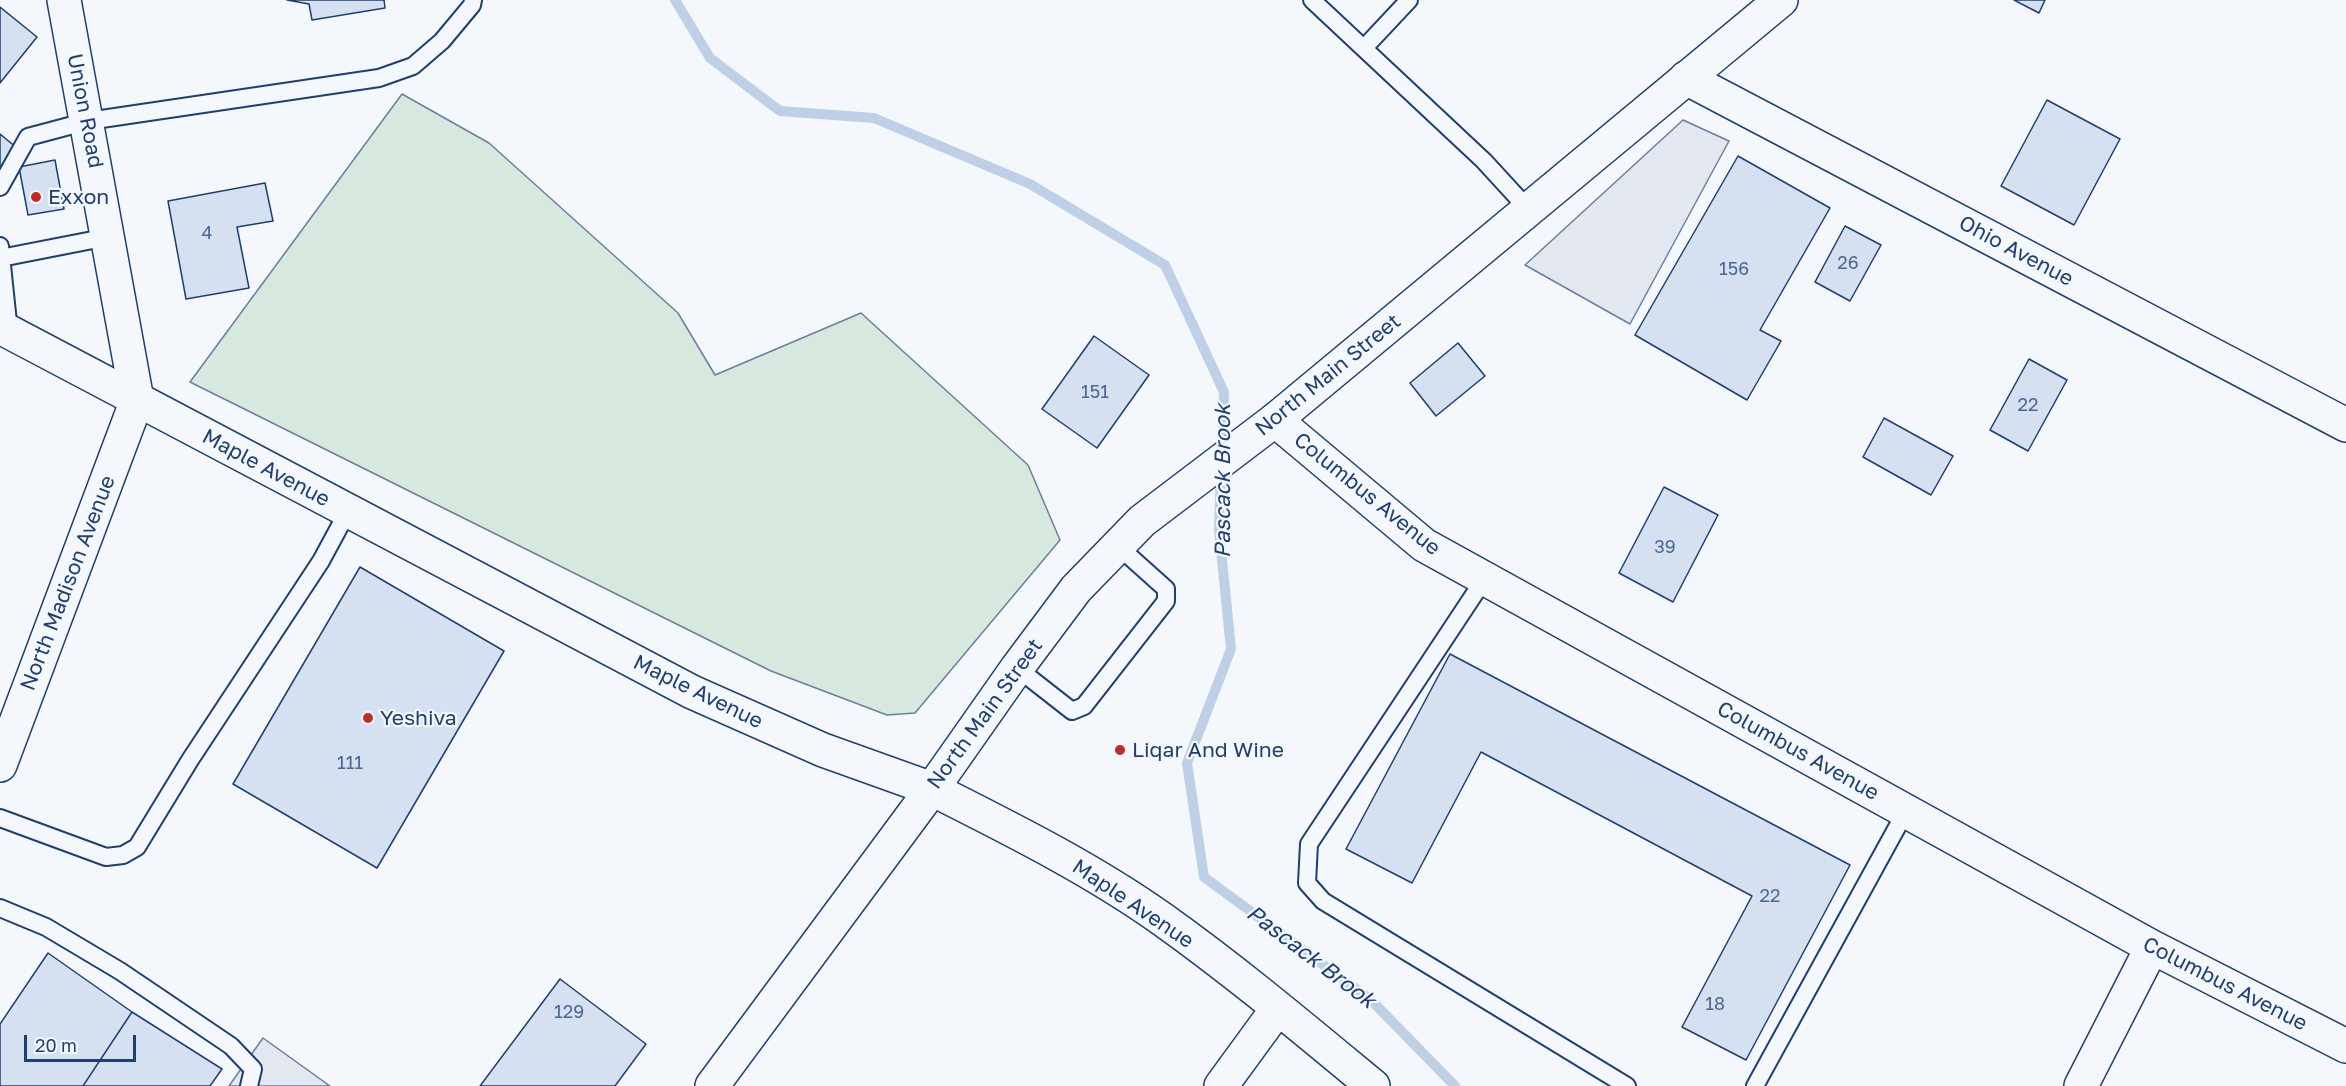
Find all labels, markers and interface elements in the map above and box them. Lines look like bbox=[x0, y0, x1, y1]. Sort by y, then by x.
street label: Union Road bbox=[62, 52, 108, 170]
place label: Exxon bbox=[48, 184, 109, 210]
marker: Exxon bbox=[29, 190, 43, 204]
street label: Ohio Avenue bbox=[1954, 210, 2078, 292]
house number: 4 bbox=[202, 222, 212, 244]
house number: 26 bbox=[1837, 252, 1859, 274]
house number: 156 bbox=[1719, 258, 1749, 280]
street label: North Main Street bbox=[1250, 309, 1406, 441]
house number: 151 bbox=[1081, 381, 1109, 403]
house number: 22 bbox=[2018, 394, 2038, 416]
water label: Pascack Brook bbox=[1210, 404, 1236, 558]
street label: Maple Avenue bbox=[198, 424, 334, 512]
street label: Columbus Avenue bbox=[1289, 427, 1445, 561]
street label: North Madison Avenue bbox=[15, 472, 121, 694]
house number: 39 bbox=[1654, 536, 1676, 558]
street label: North Main Street bbox=[922, 634, 1048, 794]
street label: Maple Avenue bbox=[629, 650, 767, 734]
street label: Columbus Avenue bbox=[1713, 696, 1883, 806]
place label: Yeshiva bbox=[380, 705, 457, 731]
marker: Yeshiva bbox=[361, 711, 375, 725]
place label: Liqar And Wine bbox=[1132, 737, 1284, 763]
marker: Liqar And Wine bbox=[1113, 743, 1127, 757]
house number: 111 bbox=[337, 752, 363, 774]
street label: Maple Avenue bbox=[1068, 854, 1198, 954]
house number: 22 bbox=[1760, 885, 1780, 907]
water label: Pascack Brook bbox=[1241, 900, 1381, 1014]
street label: Columbus Avenue bbox=[2139, 932, 2311, 1036]
house number: 18 bbox=[1705, 993, 1725, 1015]
house number: 129 bbox=[554, 1001, 584, 1023]
scale bar bbox=[27, 1023, 140, 1061]
text: 20 m bbox=[35, 1034, 77, 1056]

